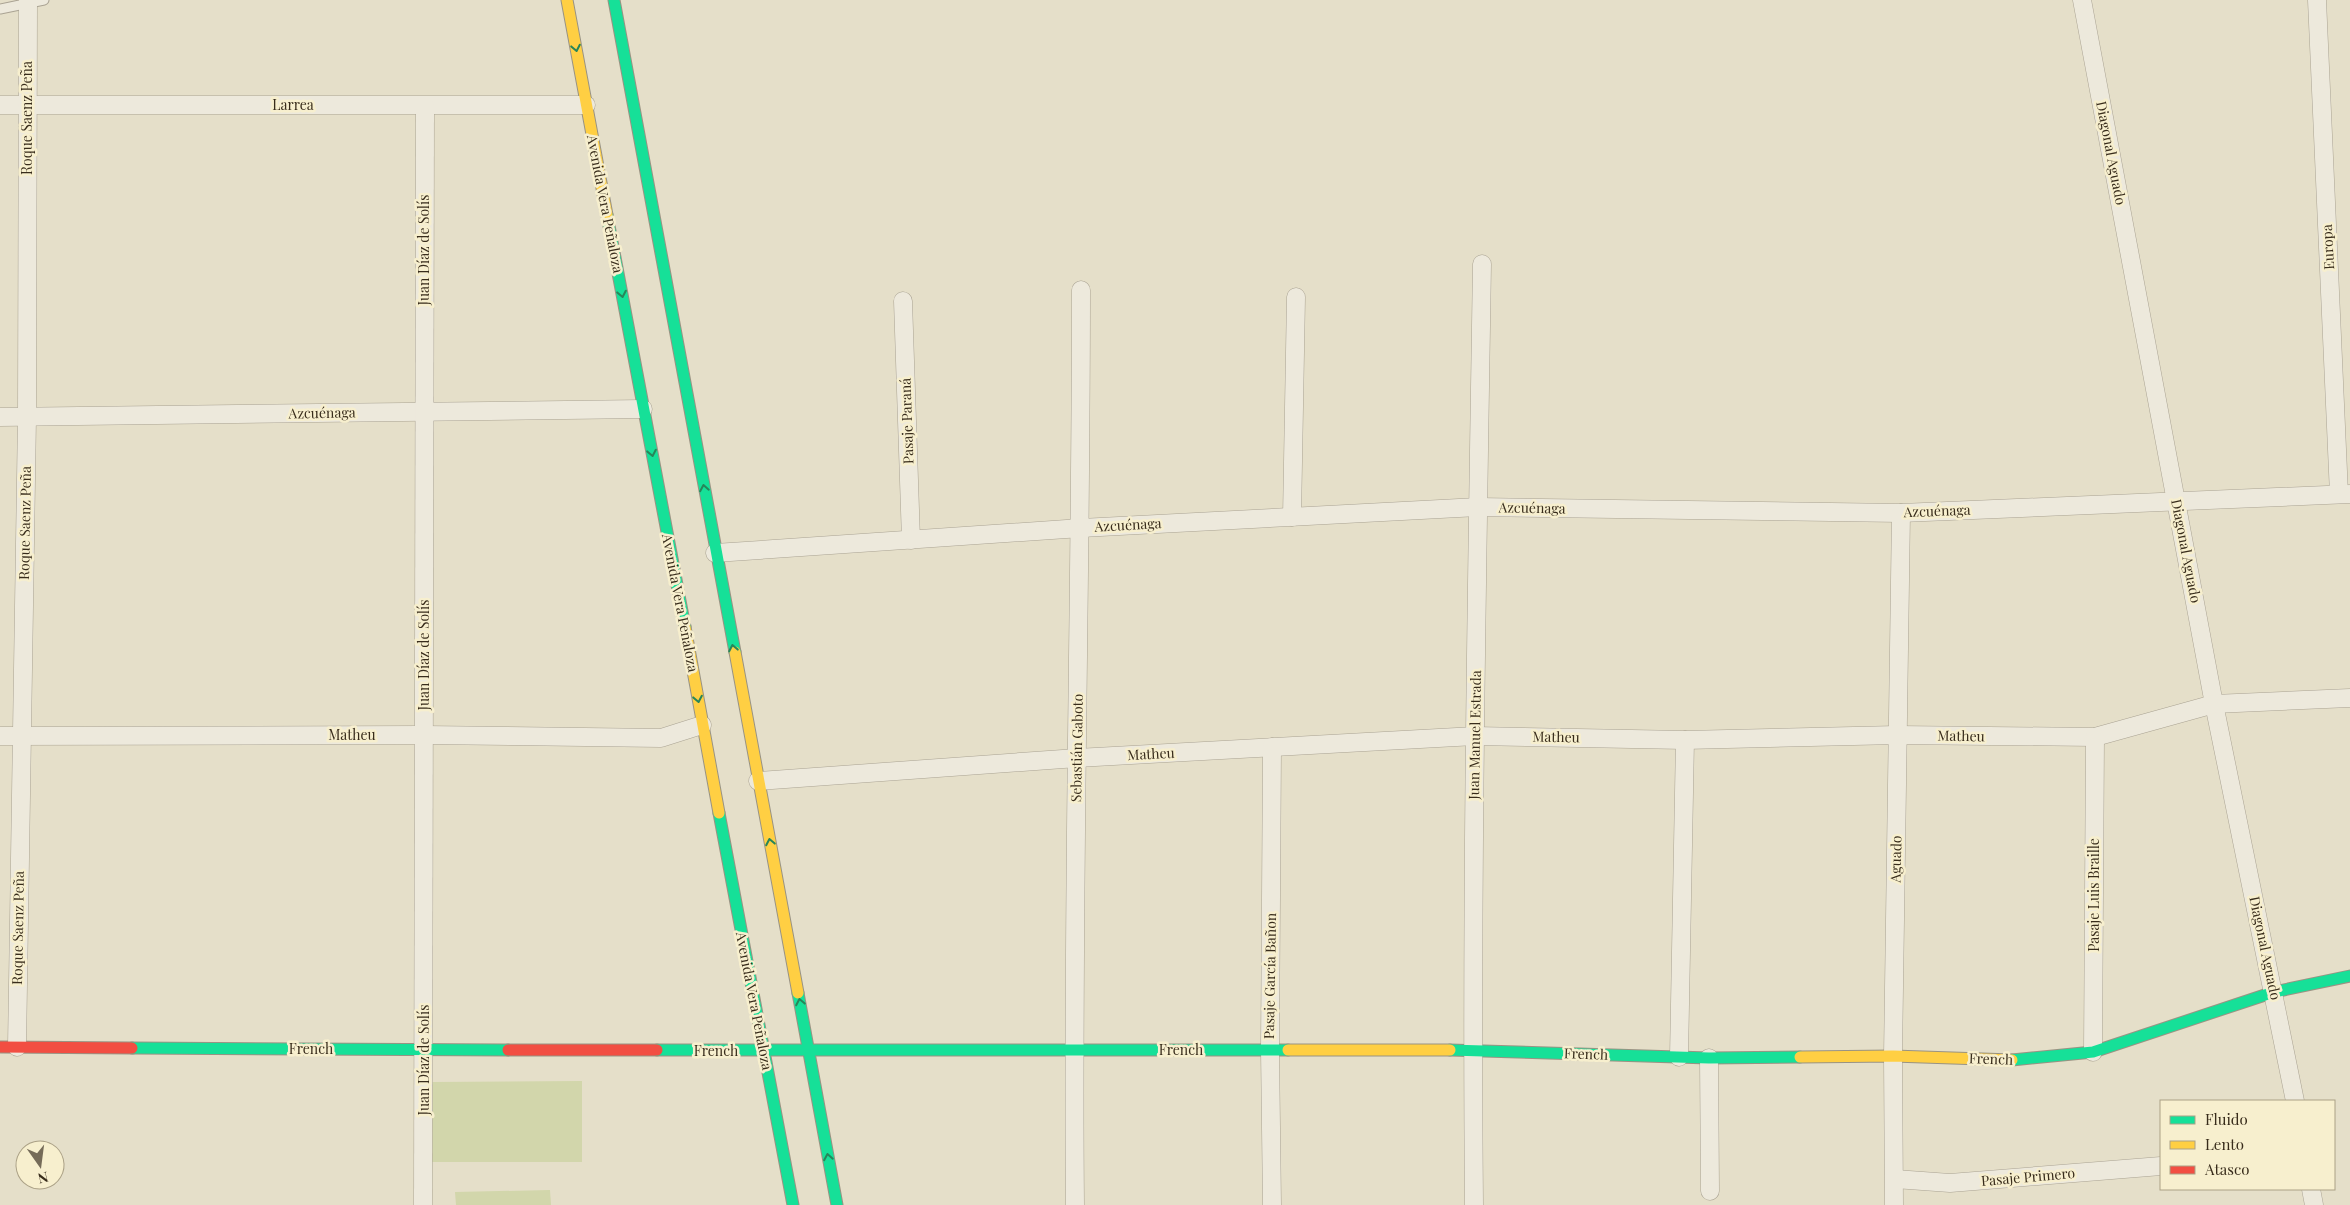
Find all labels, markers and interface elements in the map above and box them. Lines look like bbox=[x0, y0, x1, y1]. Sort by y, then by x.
one-way arrow bbox=[570, 44, 580, 52]
street label: Roque Saenz Peña bbox=[17, 61, 36, 175]
street label: Larrea bbox=[272, 95, 314, 114]
street label: Diagonal Aguado bbox=[2092, 99, 2131, 207]
street label: Avenida Vera Peñaloza bbox=[583, 132, 628, 275]
street label: Juan Díaz de Solís bbox=[414, 195, 433, 306]
street label: Europa bbox=[2317, 224, 2338, 270]
one-way arrow bbox=[616, 289, 626, 298]
street label: Pasaje Paraná bbox=[896, 378, 917, 464]
street label: Azcuénaga bbox=[287, 402, 356, 423]
one-way arrow bbox=[646, 449, 656, 458]
street label: Roque Saenz Peña bbox=[14, 466, 35, 580]
one-way arrow bbox=[699, 484, 709, 493]
street label: Azcuénaga bbox=[1497, 497, 1566, 518]
street label: Diagonal Aguado bbox=[2167, 497, 2206, 605]
street label: Azcuénaga bbox=[1902, 500, 1971, 521]
street label: Azcuénaga bbox=[1093, 513, 1162, 536]
street label: Avenida Vera Peñaloza bbox=[658, 531, 703, 674]
street label: Juan Díaz de Solís bbox=[414, 600, 433, 711]
one-way arrow bbox=[729, 644, 739, 652]
street label: Juan Manuel Estrada bbox=[1464, 670, 1485, 801]
street label: Sebastián Gaboto bbox=[1066, 693, 1087, 802]
one-way arrow bbox=[692, 695, 702, 703]
street label: Matheu bbox=[328, 725, 376, 744]
street label: Matheu bbox=[1937, 726, 1985, 745]
street label: Matheu bbox=[1532, 727, 1580, 746]
street label: Matheu bbox=[1127, 743, 1175, 764]
street label: Aguado bbox=[1886, 835, 1905, 884]
one-way arrow bbox=[765, 838, 775, 847]
street label: Pasaje Luis Braille bbox=[2084, 838, 2103, 952]
street label: Roque Saenz Peña bbox=[7, 871, 28, 985]
street label: Diagonal Aguado bbox=[2245, 894, 2286, 1002]
street label: Pasaje García Bañon bbox=[1259, 912, 1280, 1039]
street label: Avenida Vera Peñaloza bbox=[732, 929, 777, 1072]
one-way arrow bbox=[795, 997, 805, 1006]
street label: Juan Díaz de Solís bbox=[414, 1005, 433, 1116]
street label: French bbox=[289, 1039, 334, 1058]
street label: French bbox=[1159, 1040, 1204, 1059]
street label: French bbox=[694, 1041, 739, 1060]
street label: French bbox=[1563, 1043, 1609, 1064]
street label: French bbox=[1968, 1048, 2014, 1069]
legend bbox=[2160, 1100, 2335, 1190]
text: Fluido bbox=[2205, 1109, 2248, 1129]
text: Lento bbox=[2205, 1134, 2244, 1154]
north arrow bbox=[15, 1140, 65, 1190]
one-way arrow bbox=[824, 1153, 834, 1161]
text: Atasco bbox=[2204, 1159, 2249, 1179]
street label: Pasaje Primero bbox=[1980, 1163, 2076, 1190]
text: N bbox=[36, 1168, 50, 1189]

